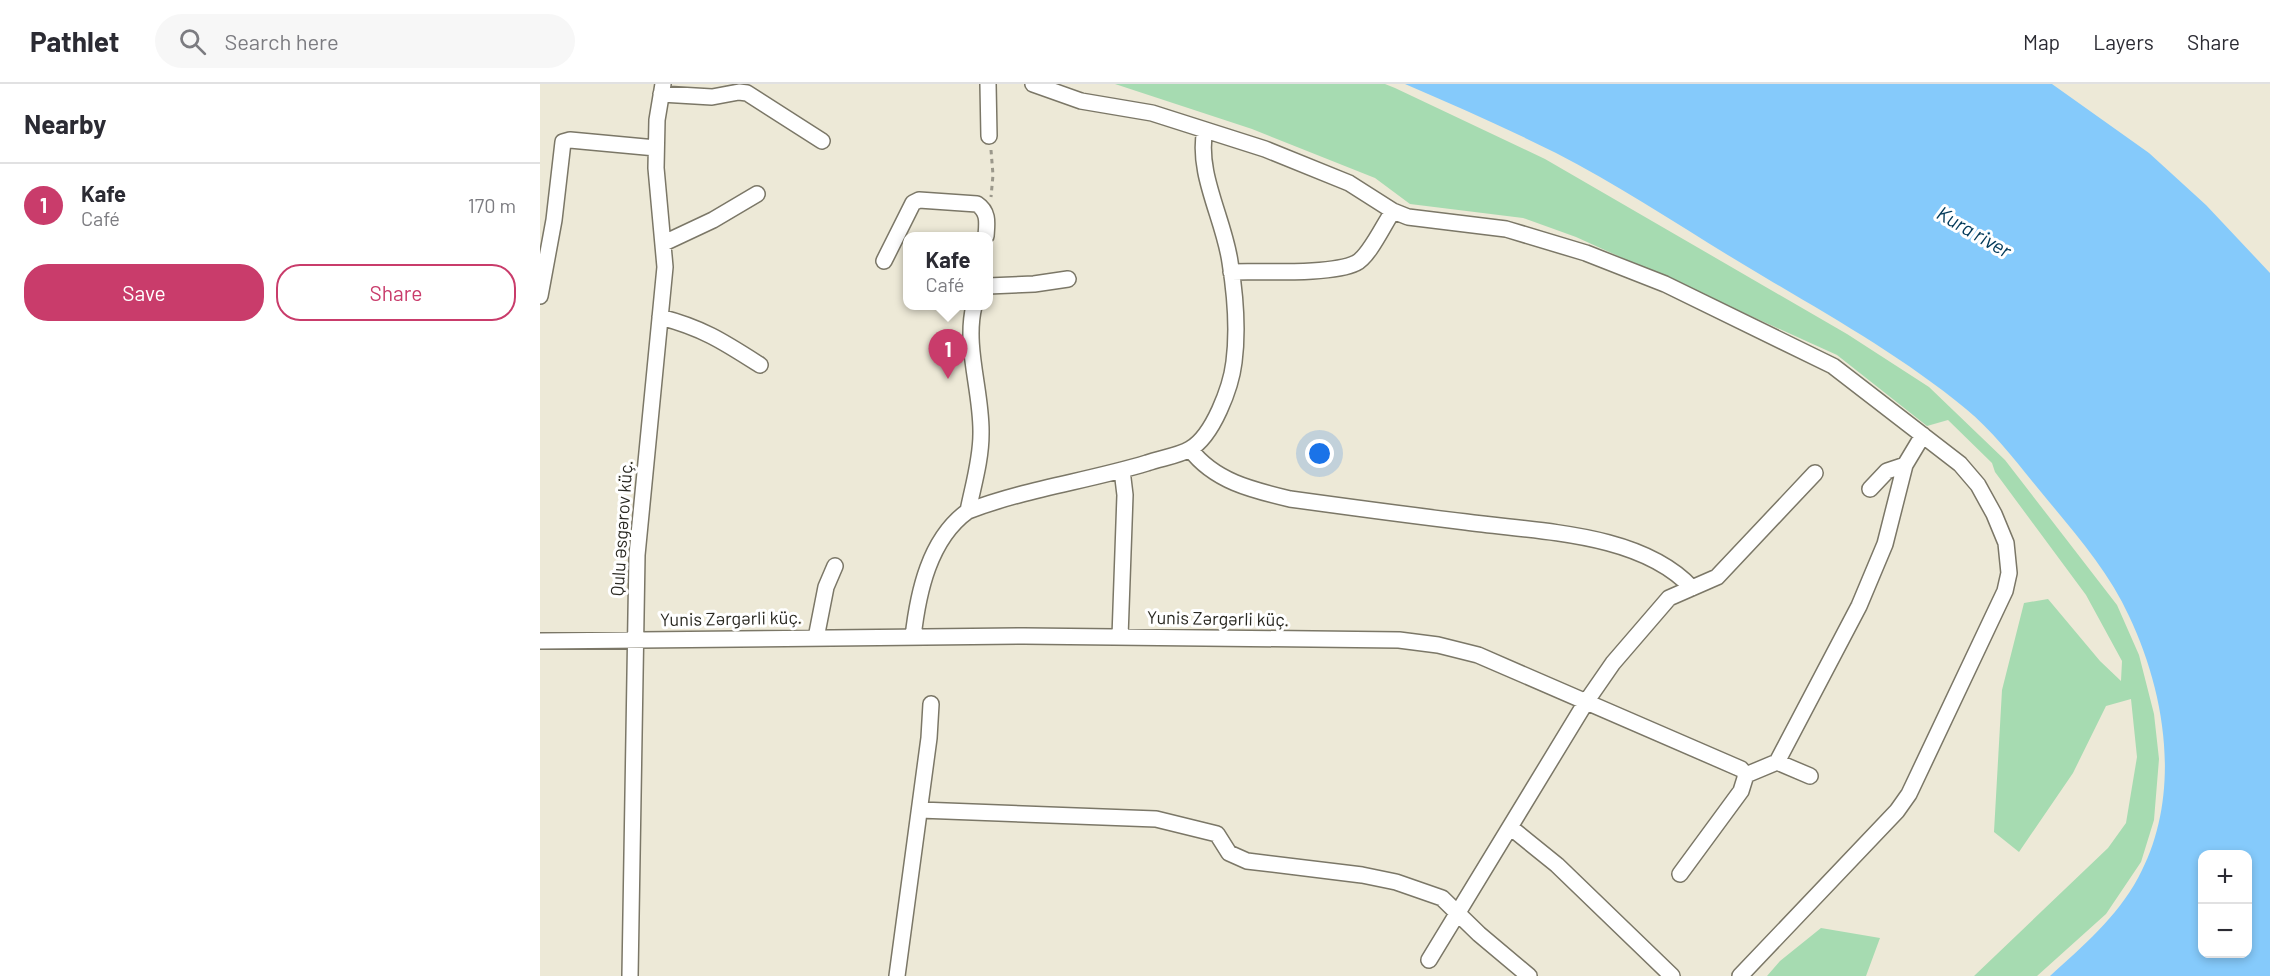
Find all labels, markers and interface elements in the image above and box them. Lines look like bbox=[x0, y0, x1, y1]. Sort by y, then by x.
search box bbox=[155, 14, 575, 68]
text: Pathlet bbox=[30, 24, 119, 58]
icon: search bbox=[176, 25, 209, 58]
text: Search here bbox=[224, 28, 339, 54]
text: Map bbox=[2023, 29, 2060, 54]
text: Layers bbox=[2093, 29, 2154, 54]
text: Share bbox=[2187, 29, 2240, 54]
text: Nearby bbox=[24, 108, 106, 139]
text: Kafe bbox=[81, 180, 126, 206]
text: 1 bbox=[40, 193, 47, 217]
text: 170 m bbox=[468, 193, 516, 217]
water label: Kura river bbox=[1933, 200, 2017, 262]
text: Café bbox=[81, 206, 120, 230]
popup bbox=[903, 232, 993, 310]
text: Kafe bbox=[926, 246, 971, 272]
button: Save bbox=[24, 264, 264, 321]
button: Share bbox=[276, 264, 516, 321]
text: Café bbox=[926, 272, 964, 296]
pin: 1 bbox=[928, 330, 968, 379]
your location bbox=[1305, 439, 1334, 468]
street label: Qulu Əsgərov küç. bbox=[605, 459, 637, 597]
street label: Yunis Zərgərli küç. bbox=[660, 606, 802, 630]
street label: Yunis Zərgərli küç. bbox=[1147, 606, 1289, 630]
map controls bbox=[2198, 850, 2252, 958]
button: + bbox=[2198, 850, 2252, 904]
button: − bbox=[2198, 904, 2252, 958]

